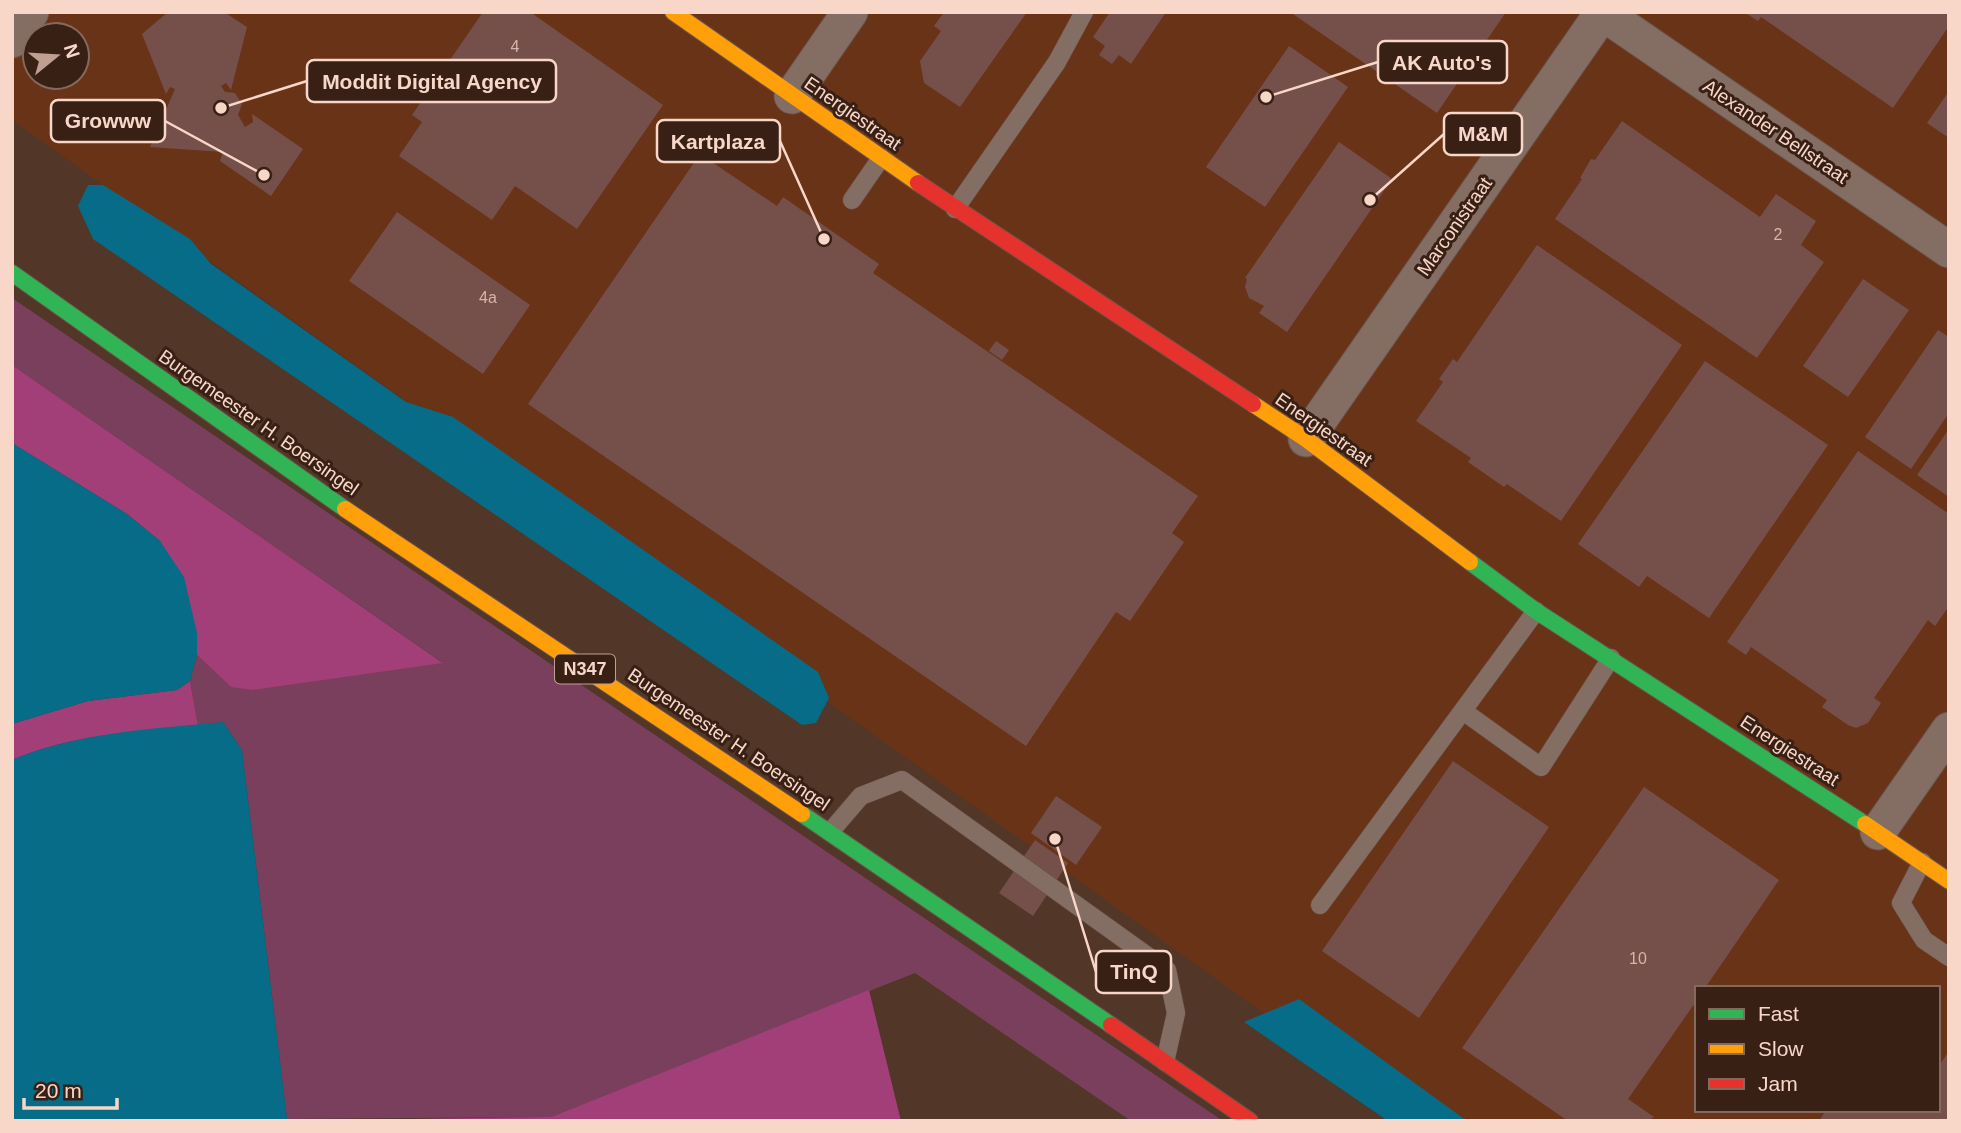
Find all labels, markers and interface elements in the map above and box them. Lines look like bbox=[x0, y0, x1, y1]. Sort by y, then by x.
north arrow bbox=[21, 21, 91, 91]
house number: 4 bbox=[511, 38, 520, 55]
text: N bbox=[60, 41, 84, 61]
callout: AK Auto's bbox=[1378, 41, 1507, 83]
text: AK Auto's bbox=[1392, 51, 1492, 74]
callout: Moddit Digital Agency bbox=[307, 60, 556, 102]
text: Moddit Digital Agency bbox=[322, 70, 542, 93]
street label: Energiestraat bbox=[800, 72, 906, 155]
street label: Alexander Bellstraat bbox=[1699, 75, 1853, 188]
callout: Growww bbox=[51, 100, 165, 142]
text: Growww bbox=[65, 109, 152, 132]
callout: M&M bbox=[1444, 113, 1522, 155]
callout: Kartplaza bbox=[657, 120, 780, 162]
text: M&M bbox=[1458, 122, 1508, 145]
text: Kartplaza bbox=[671, 130, 766, 153]
street label: Marconistraat bbox=[1413, 173, 1496, 279]
house number: 2 bbox=[1774, 226, 1783, 243]
house number: 4a bbox=[479, 289, 497, 306]
street label: Burgemeester H. Boersingel bbox=[155, 345, 362, 499]
street label: Energiestraat bbox=[1271, 388, 1377, 471]
road number: N347 bbox=[555, 654, 615, 684]
street label: Burgemeester H. Boersingel bbox=[624, 664, 834, 815]
street label: Energiestraat bbox=[1737, 711, 1843, 790]
house number: 10 bbox=[1629, 950, 1647, 967]
callout: TinQ bbox=[1096, 951, 1171, 993]
text: TinQ bbox=[1110, 960, 1158, 983]
legend bbox=[1695, 986, 1940, 1112]
text: Fast bbox=[1758, 1002, 1799, 1025]
text: Slow bbox=[1758, 1037, 1804, 1060]
scale bar bbox=[24, 1066, 117, 1110]
text: Jam bbox=[1758, 1072, 1798, 1095]
text: 20 m bbox=[35, 1079, 82, 1102]

